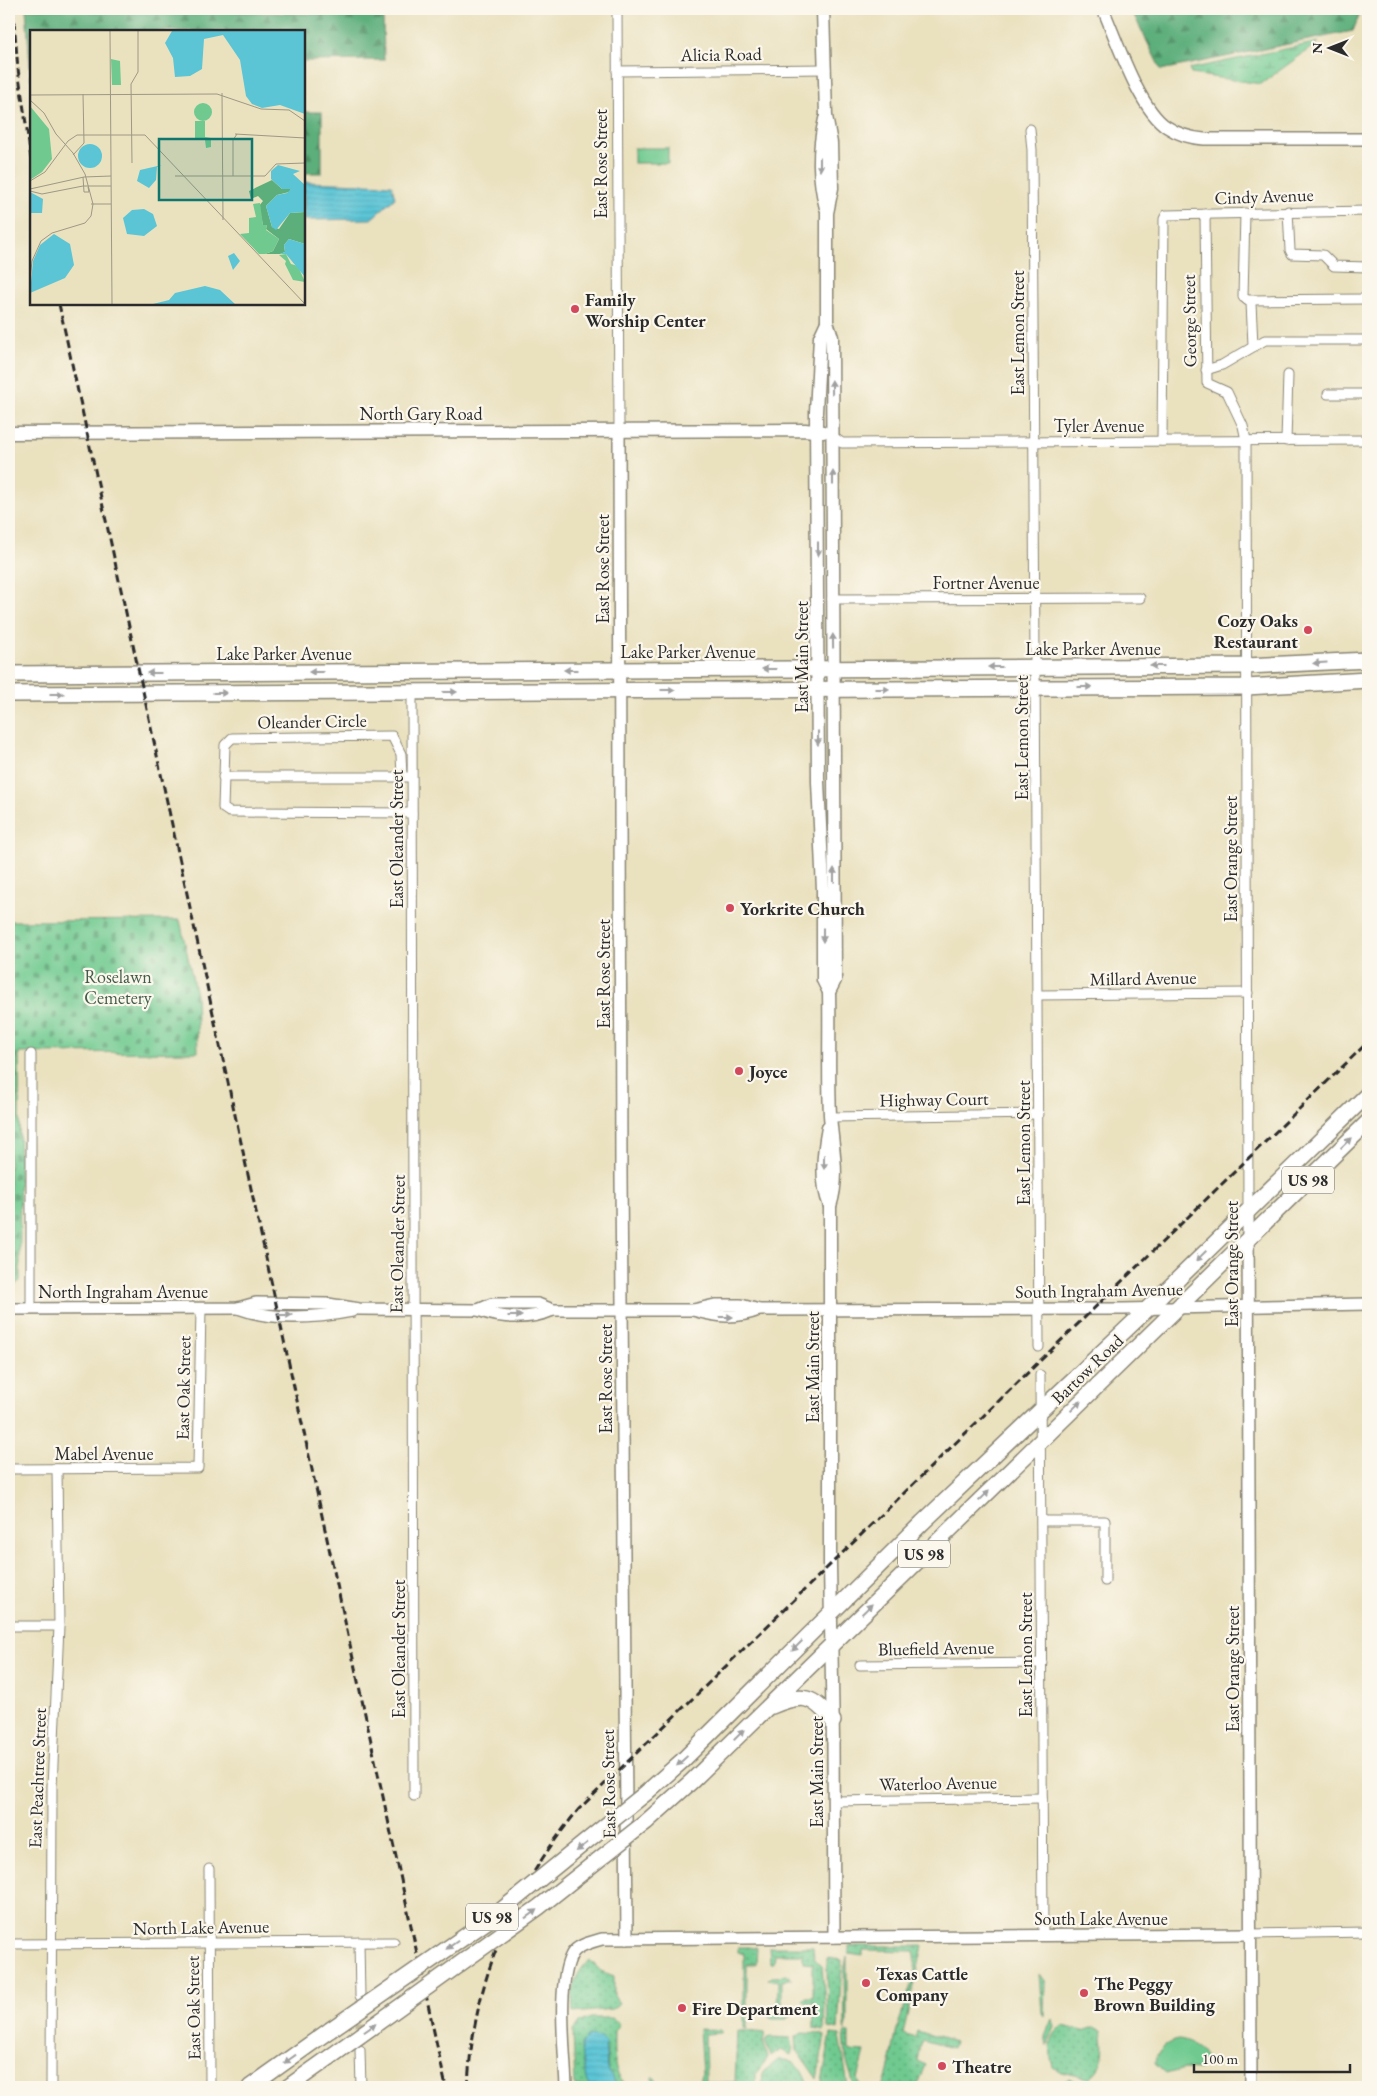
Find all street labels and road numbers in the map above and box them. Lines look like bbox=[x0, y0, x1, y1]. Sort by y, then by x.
street label: Alicia Road bbox=[679, 42, 763, 66]
street label: East Rose Street bbox=[589, 109, 612, 219]
street label: Cindy Avenue bbox=[1214, 183, 1314, 209]
street label: East Lemon Street bbox=[1006, 270, 1029, 396]
street label: George Street bbox=[1177, 274, 1201, 368]
street label: North Gary Road bbox=[359, 402, 483, 425]
street label: Tyler Avenue bbox=[1054, 414, 1144, 437]
street label: East Rose Street bbox=[591, 514, 614, 624]
street label: Fortner Avenue bbox=[932, 571, 1040, 594]
street label: East Main Street bbox=[790, 601, 813, 713]
street label: Lake Parker Avenue bbox=[1025, 637, 1161, 660]
street label: Lake Parker Avenue bbox=[620, 640, 756, 663]
street label: Lake Parker Avenue bbox=[216, 642, 352, 665]
street label: East Lemon Street bbox=[1010, 675, 1033, 801]
street label: Oleander Circle bbox=[257, 709, 367, 733]
street label: East Oleander Street bbox=[385, 769, 408, 909]
street label: East Orange Street bbox=[1219, 795, 1242, 922]
street label: East Rose Street bbox=[592, 919, 615, 1029]
street label: Millard Avenue bbox=[1089, 966, 1197, 990]
street label: East Lemon Street bbox=[1012, 1080, 1035, 1206]
street label: Highway Court bbox=[879, 1087, 989, 1111]
road number: US 98 bbox=[1282, 1166, 1334, 1194]
street label: East Oleander Street bbox=[384, 1174, 410, 1314]
street label: East Orange Street bbox=[1220, 1200, 1243, 1327]
street label: South Ingraham Avenue bbox=[1015, 1277, 1183, 1303]
street label: North Ingraham Avenue bbox=[38, 1280, 208, 1303]
street label: East Main Street bbox=[801, 1311, 824, 1423]
street label: East Rose Street bbox=[594, 1324, 617, 1434]
street label: Bartow Road bbox=[1046, 1328, 1129, 1409]
street label: East Oak Street bbox=[171, 1335, 195, 1440]
street label: Mabel Avenue bbox=[55, 1442, 153, 1465]
road number: US 98 bbox=[898, 1540, 950, 1568]
street label: East Oleander Street bbox=[387, 1579, 410, 1719]
street label: East Lemon Street bbox=[1014, 1592, 1037, 1718]
street label: East Orange Street bbox=[1221, 1605, 1244, 1732]
street label: Bluefield Avenue bbox=[878, 1635, 994, 1661]
street label: East Peachtree Street bbox=[23, 1707, 51, 1849]
street label: East Main Street bbox=[805, 1716, 828, 1828]
street label: East Rose Street bbox=[596, 1729, 620, 1839]
street label: Waterloo Avenue bbox=[879, 1770, 997, 1796]
road number: US 98 bbox=[466, 1904, 518, 1930]
street label: South Lake Avenue bbox=[1034, 1907, 1168, 1930]
street label: North Lake Avenue bbox=[133, 1914, 269, 1940]
street label: East Oak Street bbox=[181, 1955, 205, 2060]

